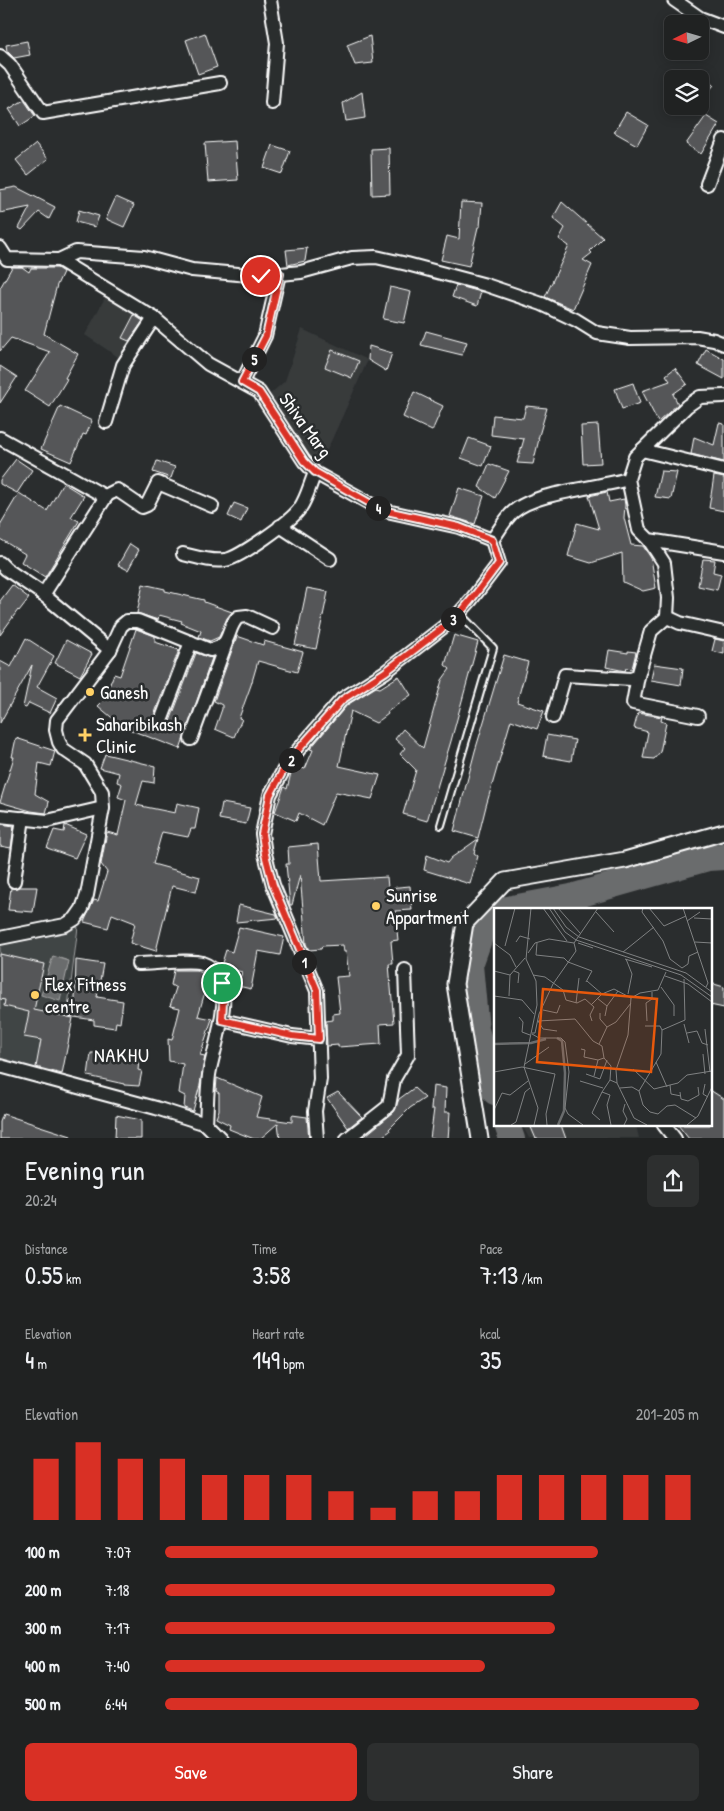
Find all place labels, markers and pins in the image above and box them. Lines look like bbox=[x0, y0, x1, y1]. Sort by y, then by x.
pin bbox=[240, 255, 282, 297]
pin: 5 bbox=[242, 346, 266, 372]
pin: 4 bbox=[366, 496, 390, 520]
pin: 3 bbox=[440, 606, 466, 632]
place label: Ganesh bbox=[100, 679, 148, 705]
marker: Ganesh bbox=[84, 686, 96, 698]
place label: Saharibikash Clinic bbox=[96, 711, 182, 759]
marker: Saharibikash Clinic bbox=[78, 728, 92, 742]
pin: 2 bbox=[278, 748, 304, 772]
place label: Sunrise Appartment bbox=[386, 882, 469, 930]
marker: Sunrise Appartment bbox=[370, 900, 382, 912]
pin: 1 bbox=[292, 950, 316, 974]
pin bbox=[201, 962, 243, 1004]
place label: Flex Fitness centre bbox=[44, 971, 126, 1019]
marker: Flex Fitness centre bbox=[29, 989, 41, 1001]

